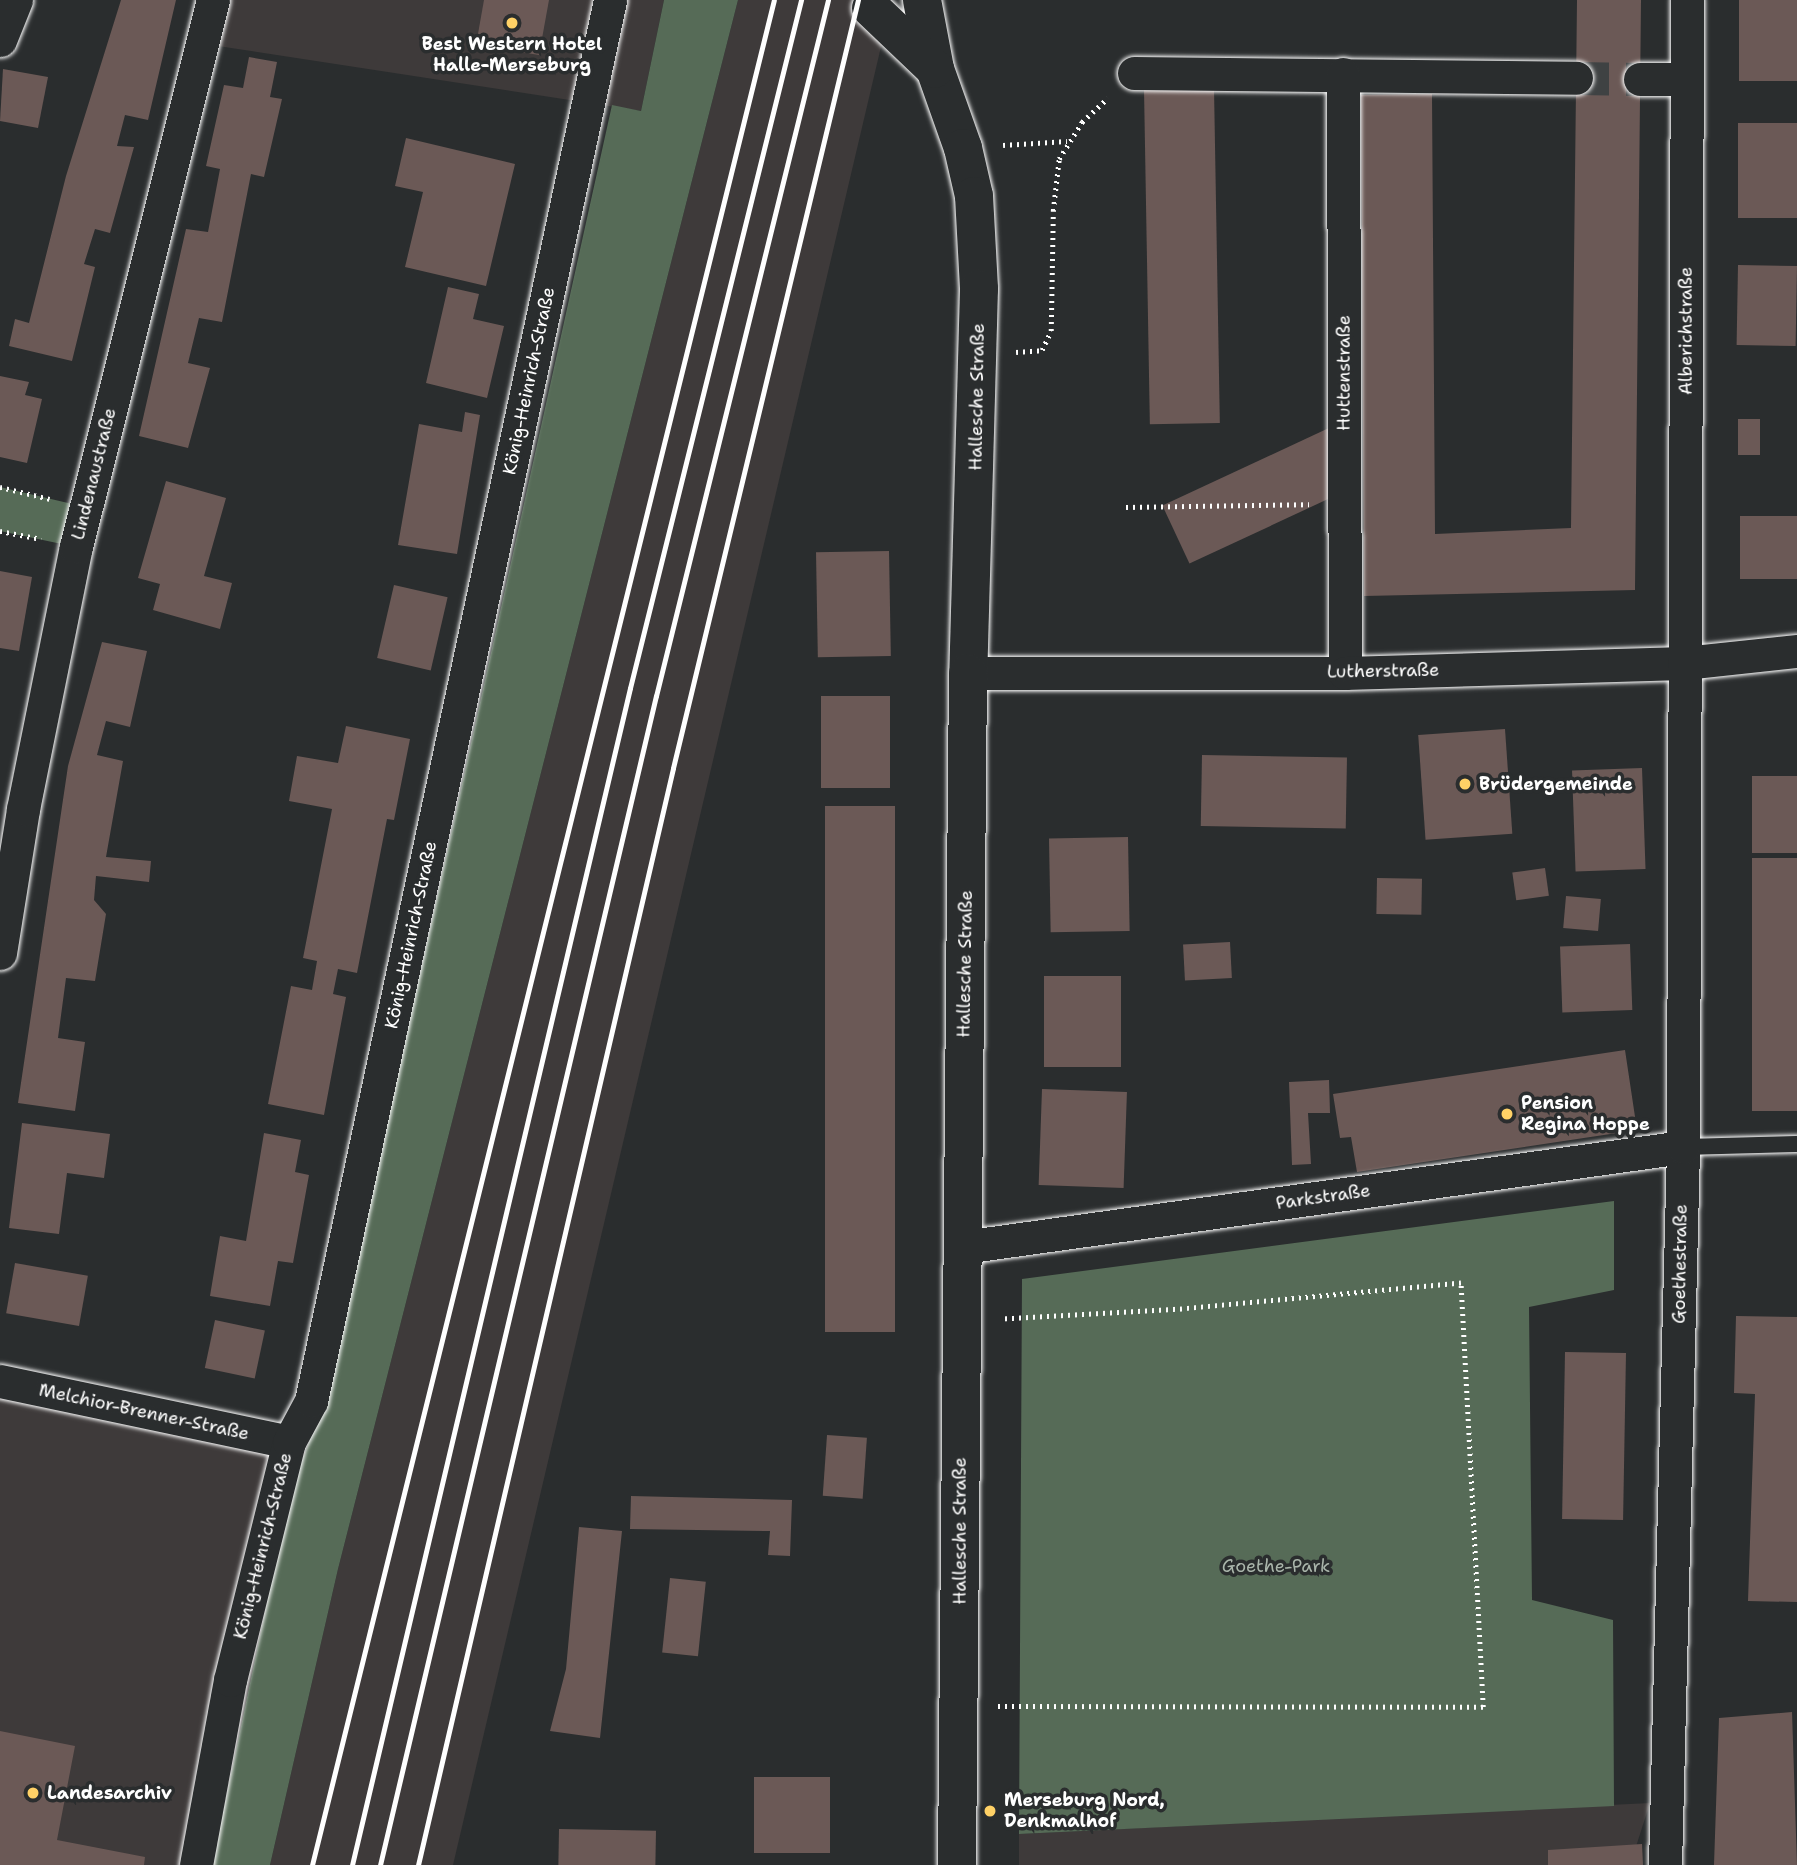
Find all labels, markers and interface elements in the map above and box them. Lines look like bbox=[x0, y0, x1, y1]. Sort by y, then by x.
marker: Best Western Hotel Halle-Merseburg bbox=[504, 15, 520, 31]
place label: Best Western Hotel Halle-Merseburg bbox=[422, 34, 602, 76]
street label: Alberichstraße bbox=[1675, 267, 1697, 395]
street label: König-Heinrich-Straße bbox=[499, 285, 559, 477]
street label: Huttenstraße bbox=[1333, 315, 1355, 431]
street label: Hallesche Straße bbox=[965, 323, 989, 471]
street label: Lindenaustraße bbox=[67, 406, 121, 542]
street label: Lutherstraße bbox=[1327, 659, 1439, 683]
place label: Brüdergemeinde bbox=[1479, 773, 1633, 795]
marker: Brüdergemeinde bbox=[1457, 776, 1473, 792]
street label: König-Heinrich-Straße bbox=[381, 839, 441, 1031]
street label: Hallesche Straße bbox=[953, 890, 977, 1038]
place label: Pension Regina Hoppe bbox=[1521, 1093, 1650, 1136]
marker: Pension Regina Hoppe bbox=[1499, 1106, 1515, 1122]
street label: Parkstraße bbox=[1274, 1180, 1372, 1214]
street label: Goethestraße bbox=[1668, 1204, 1692, 1324]
street label: Melchior-Brenner-Straße bbox=[37, 1379, 251, 1445]
street label: König-Heinrich-Straße bbox=[229, 1450, 297, 1642]
street label: Hallesche Straße bbox=[949, 1457, 971, 1605]
park label: Goethe-Park bbox=[1222, 1555, 1330, 1577]
place label: Landesarchiv bbox=[47, 1782, 172, 1804]
marker: Landesarchiv bbox=[25, 1785, 41, 1801]
place label: Merseburg Nord, Denkmalhof bbox=[1004, 1790, 1165, 1832]
marker: Merseburg Nord, Denkmalhof bbox=[982, 1803, 998, 1819]

